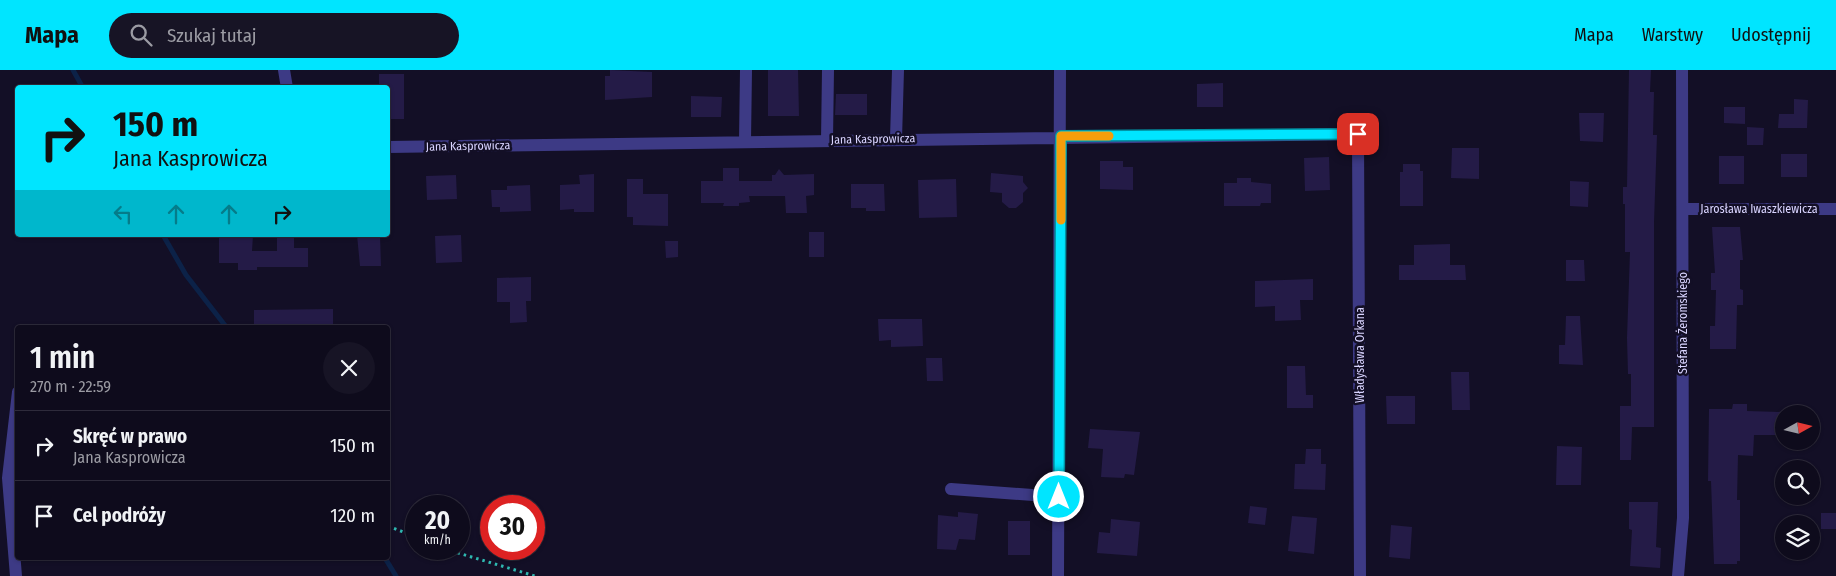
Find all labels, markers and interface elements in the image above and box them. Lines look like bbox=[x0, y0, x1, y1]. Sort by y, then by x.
search box bbox=[109, 13, 459, 58]
text: Mapa bbox=[25, 21, 79, 49]
icon: search bbox=[127, 21, 155, 49]
text: Szukaj tutaj bbox=[167, 24, 257, 47]
text: Mapa bbox=[1574, 24, 1614, 46]
text: Warstwy bbox=[1642, 24, 1703, 46]
text: Udostępnij bbox=[1731, 24, 1811, 46]
text: 150 m bbox=[113, 103, 198, 145]
icon: right bbox=[30, 105, 95, 170]
pin bbox=[1337, 113, 1379, 155]
icon: arrive bbox=[1344, 120, 1372, 148]
street label: Jana Kasprowicza bbox=[831, 131, 915, 147]
street label: Jana Kasprowicza bbox=[426, 138, 510, 154]
text: Jana Kasprowicza bbox=[113, 145, 268, 172]
icon: left bbox=[109, 200, 137, 228]
icon: ahead bbox=[162, 200, 190, 228]
icon: ahead bbox=[215, 200, 243, 228]
icon: right bbox=[268, 200, 296, 228]
street label: Jarosława Iwaszkiewicza bbox=[1700, 202, 1818, 216]
street label: Stefana Żeromskiego bbox=[1675, 272, 1690, 374]
street label: Władysława Orkana bbox=[1353, 307, 1367, 403]
text: 1 min bbox=[30, 340, 95, 376]
button: close bbox=[323, 342, 375, 394]
text: 270 m · 22:59 bbox=[30, 377, 111, 396]
north arrow bbox=[1775, 405, 1820, 450]
map controls bbox=[1775, 405, 1820, 560]
text: Skręć w prawo bbox=[73, 425, 187, 448]
icon: right bbox=[30, 432, 58, 460]
text: 150 m bbox=[330, 434, 375, 457]
text: Jana Kasprowicza bbox=[73, 448, 186, 467]
button: search bbox=[1775, 460, 1820, 505]
position arrow bbox=[1032, 470, 1084, 522]
speed limit sign: 30 bbox=[480, 495, 545, 560]
icon: arrive bbox=[30, 502, 58, 530]
text: Cel podróży bbox=[73, 504, 166, 527]
text: 120 m bbox=[330, 504, 375, 527]
text: 20 bbox=[425, 506, 450, 536]
button: layers bbox=[1775, 515, 1820, 560]
text: km/h bbox=[424, 533, 451, 547]

